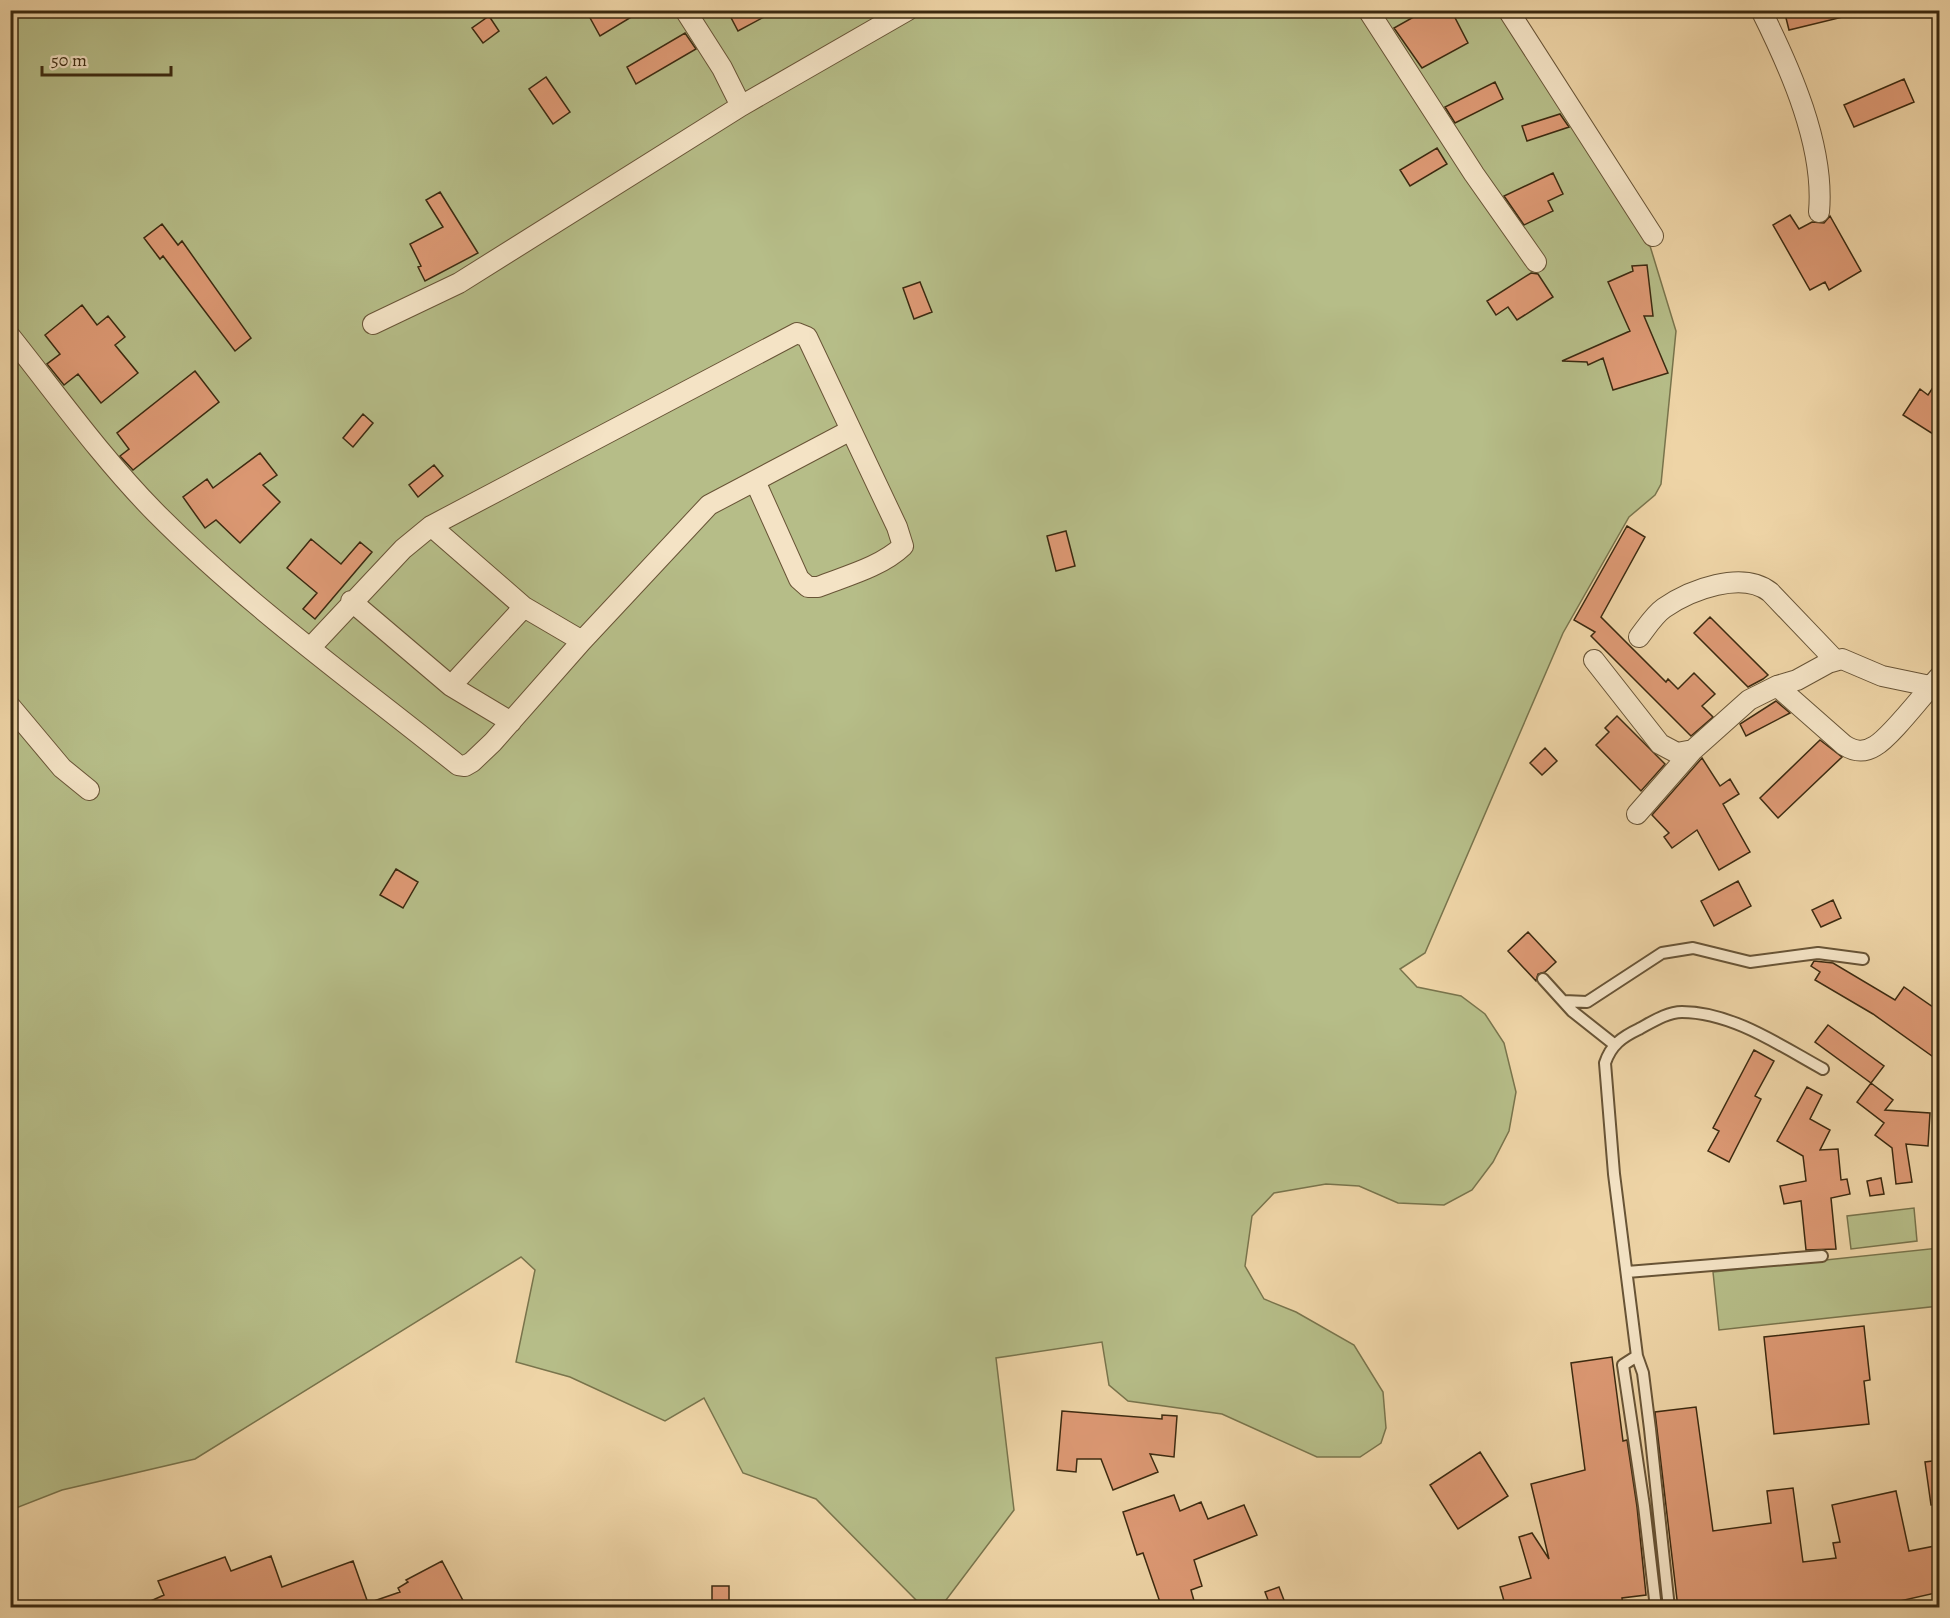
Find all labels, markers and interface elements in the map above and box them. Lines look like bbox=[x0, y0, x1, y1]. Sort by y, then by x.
scale bar bbox=[42, 39, 171, 77]
text: 50 m bbox=[51, 48, 87, 72]

